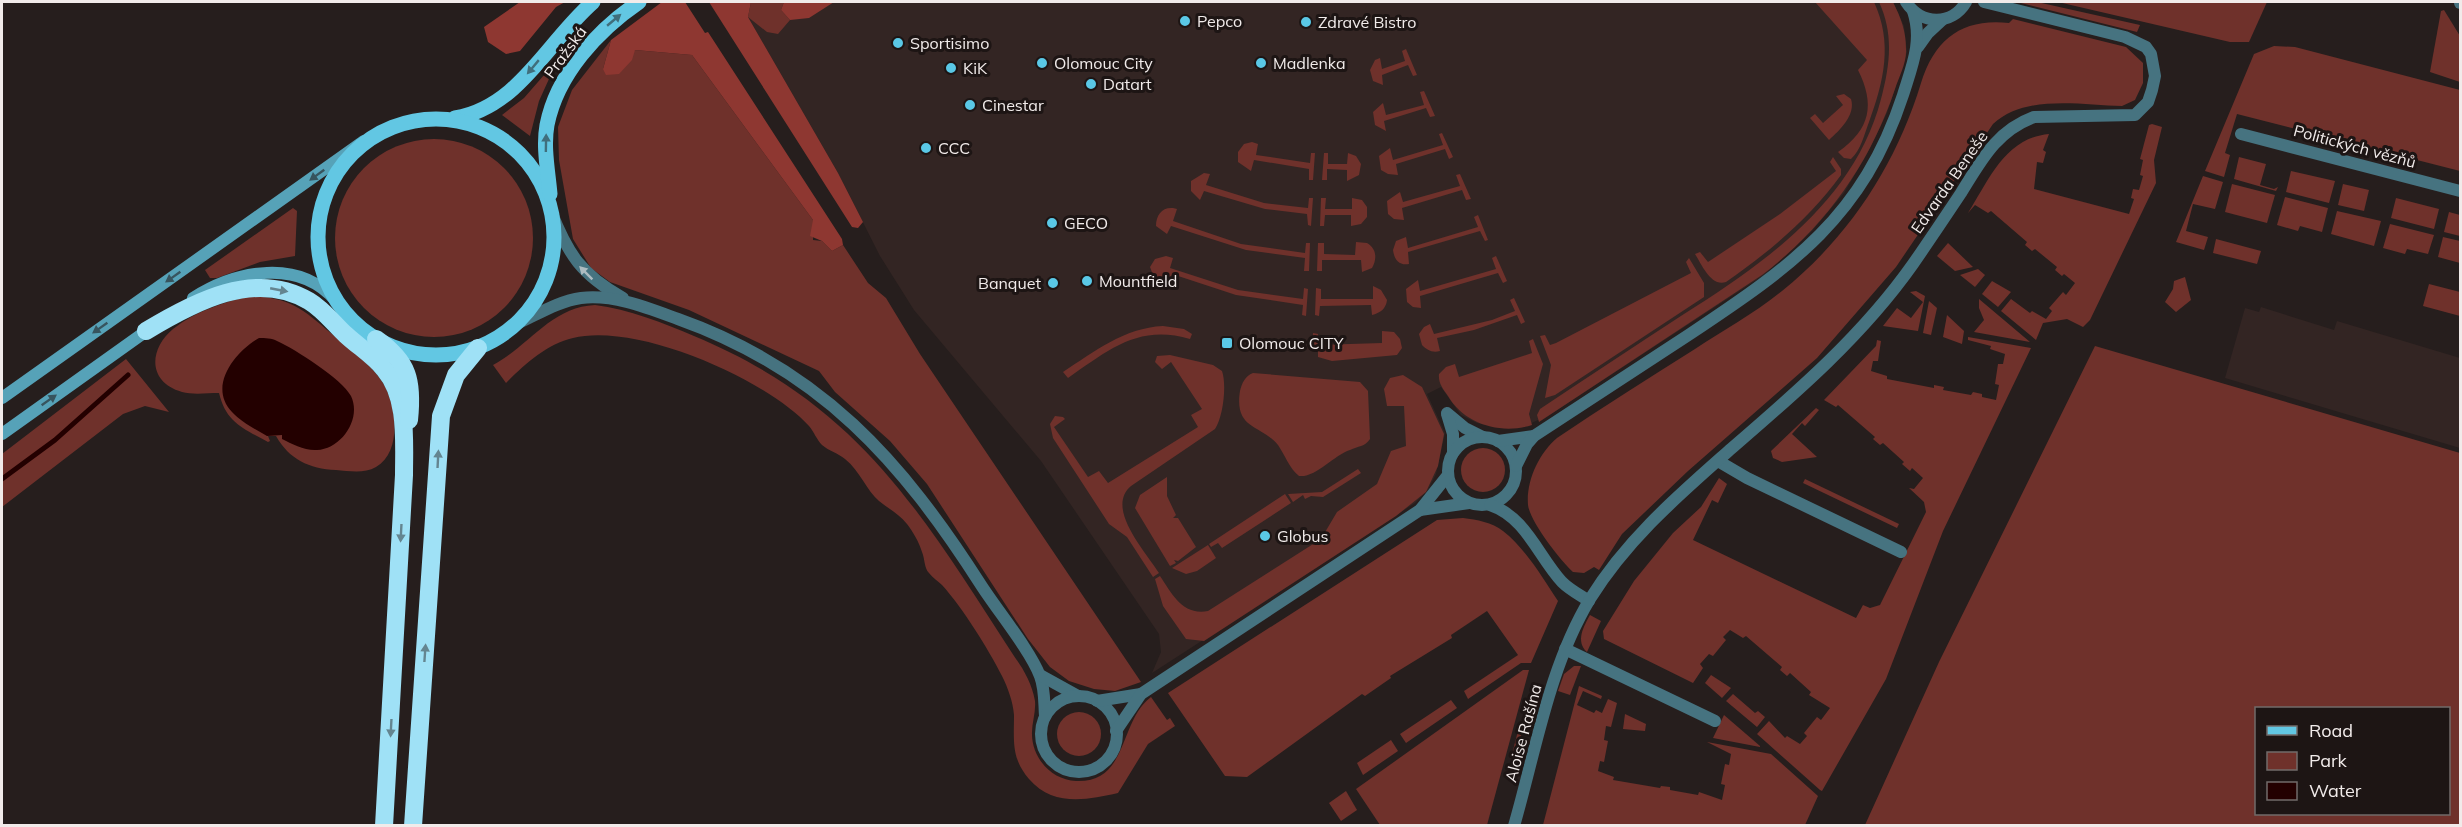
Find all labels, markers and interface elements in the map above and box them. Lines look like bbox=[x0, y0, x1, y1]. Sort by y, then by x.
place label: Pepco bbox=[1197, 11, 1242, 31]
place label: Zdravé Bistro bbox=[1318, 12, 1416, 32]
one-way arrow bbox=[606, 14, 621, 27]
marker: Pepco bbox=[1178, 14, 1192, 28]
marker: Zdravé Bistro bbox=[1299, 15, 1313, 29]
street label: Pražská bbox=[539, 22, 591, 82]
place label: Sportisimo bbox=[910, 33, 989, 53]
marker: Sportisimo bbox=[891, 36, 905, 50]
place label: Olomouc City bbox=[1054, 53, 1153, 73]
place label: Madlenka bbox=[1273, 53, 1346, 73]
marker: Olomouc City bbox=[1035, 56, 1049, 70]
marker: Madlenka bbox=[1254, 56, 1268, 70]
place label: KiK bbox=[963, 58, 988, 78]
one-way arrow bbox=[527, 59, 540, 75]
marker: KiK bbox=[944, 61, 958, 75]
place label: Datart bbox=[1103, 74, 1152, 94]
marker: Datart bbox=[1084, 77, 1098, 91]
place label: Cinestar bbox=[982, 95, 1044, 115]
marker: Cinestar bbox=[963, 98, 977, 112]
street label: Politických vězňů bbox=[2292, 120, 2418, 172]
street label: Edvarda Beneše bbox=[1906, 127, 1992, 237]
one-way arrow bbox=[541, 133, 551, 152]
place label: CCC bbox=[938, 138, 970, 158]
marker: CCC bbox=[919, 141, 933, 155]
one-way arrow bbox=[309, 169, 325, 181]
place label: GECO bbox=[1064, 213, 1108, 233]
marker: GECO bbox=[1045, 216, 1059, 230]
one-way arrow bbox=[580, 266, 594, 280]
one-way arrow bbox=[166, 271, 182, 283]
place label: Mountfield bbox=[1099, 271, 1177, 291]
place label: Banquet bbox=[978, 273, 1041, 293]
marker: Mountfield bbox=[1080, 274, 1094, 288]
marker: Banquet bbox=[1046, 276, 1060, 290]
one-way arrow bbox=[270, 286, 289, 295]
one-way arrow bbox=[92, 322, 108, 333]
place label: Olomouc CITY bbox=[1239, 333, 1344, 353]
marker: Olomouc CITY bbox=[1220, 336, 1234, 350]
one-way arrow bbox=[40, 394, 56, 406]
one-way arrow bbox=[434, 449, 443, 468]
one-way arrow bbox=[396, 524, 405, 543]
place label: Globus bbox=[1277, 526, 1328, 546]
marker: Globus bbox=[1258, 529, 1272, 543]
one-way arrow bbox=[421, 644, 430, 663]
street label: Aloise Rašína bbox=[1500, 682, 1546, 784]
legend bbox=[2255, 707, 2450, 815]
one-way arrow bbox=[386, 718, 395, 737]
text: Road bbox=[2309, 719, 2353, 742]
text: Park bbox=[2309, 749, 2348, 772]
text: Water bbox=[2309, 779, 2362, 802]

